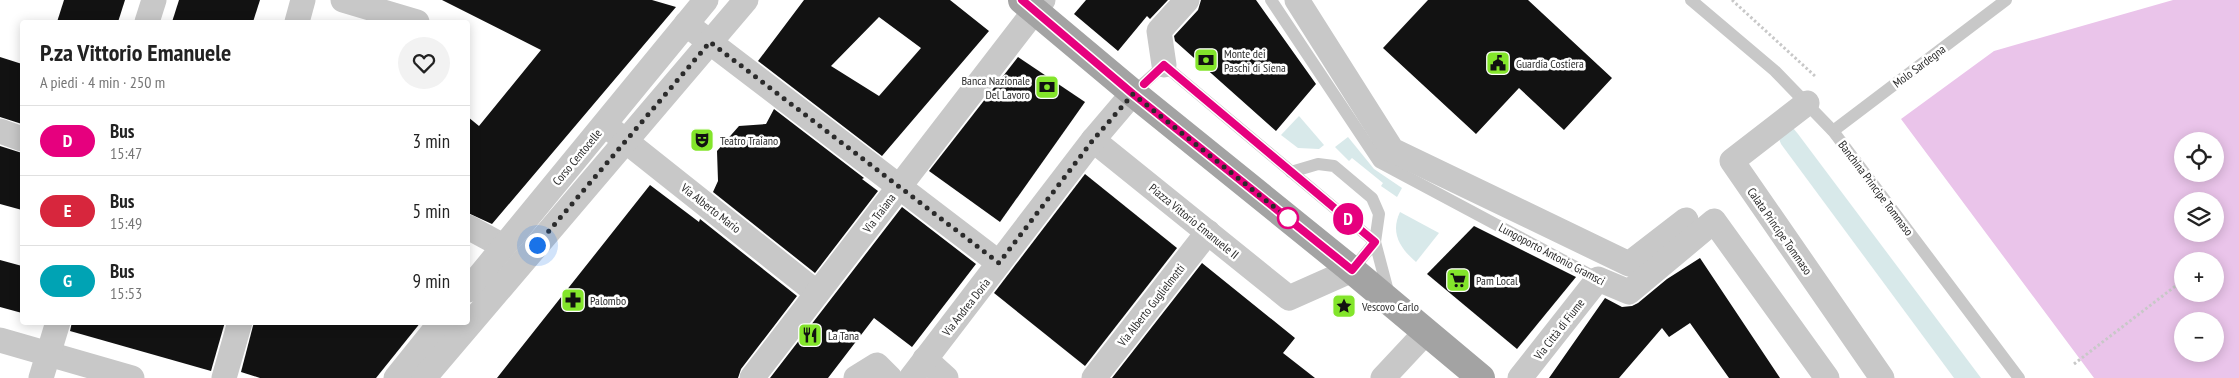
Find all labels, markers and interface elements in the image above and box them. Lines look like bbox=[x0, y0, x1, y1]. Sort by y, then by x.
text: P.za Vittorio Emanuele bbox=[40, 37, 231, 68]
button: heart bbox=[398, 37, 450, 89]
street label: Molo Sardegna bbox=[1890, 41, 1948, 91]
place label: Monte dei Paschi di Siena bbox=[1224, 46, 1286, 75]
bank icon: Monte dei Paschi di Siena bbox=[1193, 47, 1219, 73]
public building icon: Guardia Costiera bbox=[1485, 50, 1511, 76]
place label: Guardia Costiera bbox=[1516, 56, 1584, 71]
text: A piedi · 4 min · 250 m bbox=[40, 72, 165, 92]
place label: Banca Nazionale Del Lavoro bbox=[961, 73, 1030, 102]
bank icon: Banca Nazionale Del Lavoro bbox=[1034, 74, 1060, 100]
text: Bus bbox=[110, 119, 134, 143]
street label: Corso Centocelle bbox=[549, 126, 605, 188]
theatre icon: Teatro Traiano bbox=[689, 127, 715, 153]
text: D bbox=[63, 129, 72, 152]
text: 3 min bbox=[413, 129, 450, 153]
map controls bbox=[2174, 132, 2224, 362]
button: locate bbox=[2174, 132, 2224, 182]
place label: Teatro Traiano bbox=[720, 133, 778, 148]
street label: Banchina Principe Tommaso bbox=[1835, 138, 1917, 238]
text: 15:47 bbox=[110, 143, 142, 163]
street label: Via Alberto Mario bbox=[677, 179, 744, 236]
street label: Piazza Vittorio Emanuele II bbox=[1146, 180, 1242, 262]
street label: Calata Principe Tommaso bbox=[1744, 185, 1816, 277]
text: Bus bbox=[110, 189, 134, 213]
street label: Via Traiana bbox=[859, 190, 899, 236]
button: layers bbox=[2174, 192, 2224, 242]
text: E bbox=[64, 199, 71, 222]
text: 5 min bbox=[413, 199, 450, 223]
line badge: D bbox=[1332, 203, 1364, 235]
unlabelled marker bbox=[1277, 207, 1299, 229]
text: D bbox=[1343, 207, 1353, 230]
text: 15:49 bbox=[110, 213, 142, 233]
street label: Lungoporto Antonio Gramsci bbox=[1496, 220, 1608, 288]
your location bbox=[525, 233, 550, 258]
button: + bbox=[2174, 252, 2224, 302]
text: Bus bbox=[110, 259, 134, 283]
street label: Via Alberto Guglielmotti bbox=[1114, 261, 1188, 350]
supermarket icon: Pam Local bbox=[1445, 267, 1471, 293]
text: G bbox=[63, 269, 72, 292]
text: 9 min bbox=[413, 269, 450, 293]
place label: Pam Local bbox=[1476, 273, 1518, 288]
street label: Via Andrea Doria bbox=[938, 275, 993, 340]
text: 15:53 bbox=[110, 283, 142, 303]
pharmacy icon: Palombo bbox=[560, 287, 586, 313]
place label: Palombo bbox=[590, 293, 626, 308]
place icon: Vescovo Carlo bbox=[1331, 293, 1357, 319]
street label: Via Città di Fiume bbox=[1530, 295, 1588, 363]
place label: Vescovo Carlo bbox=[1361, 299, 1419, 314]
button: − bbox=[2174, 312, 2224, 362]
restaurant icon: La Tana bbox=[797, 322, 823, 348]
place label: La Tana bbox=[828, 328, 859, 343]

